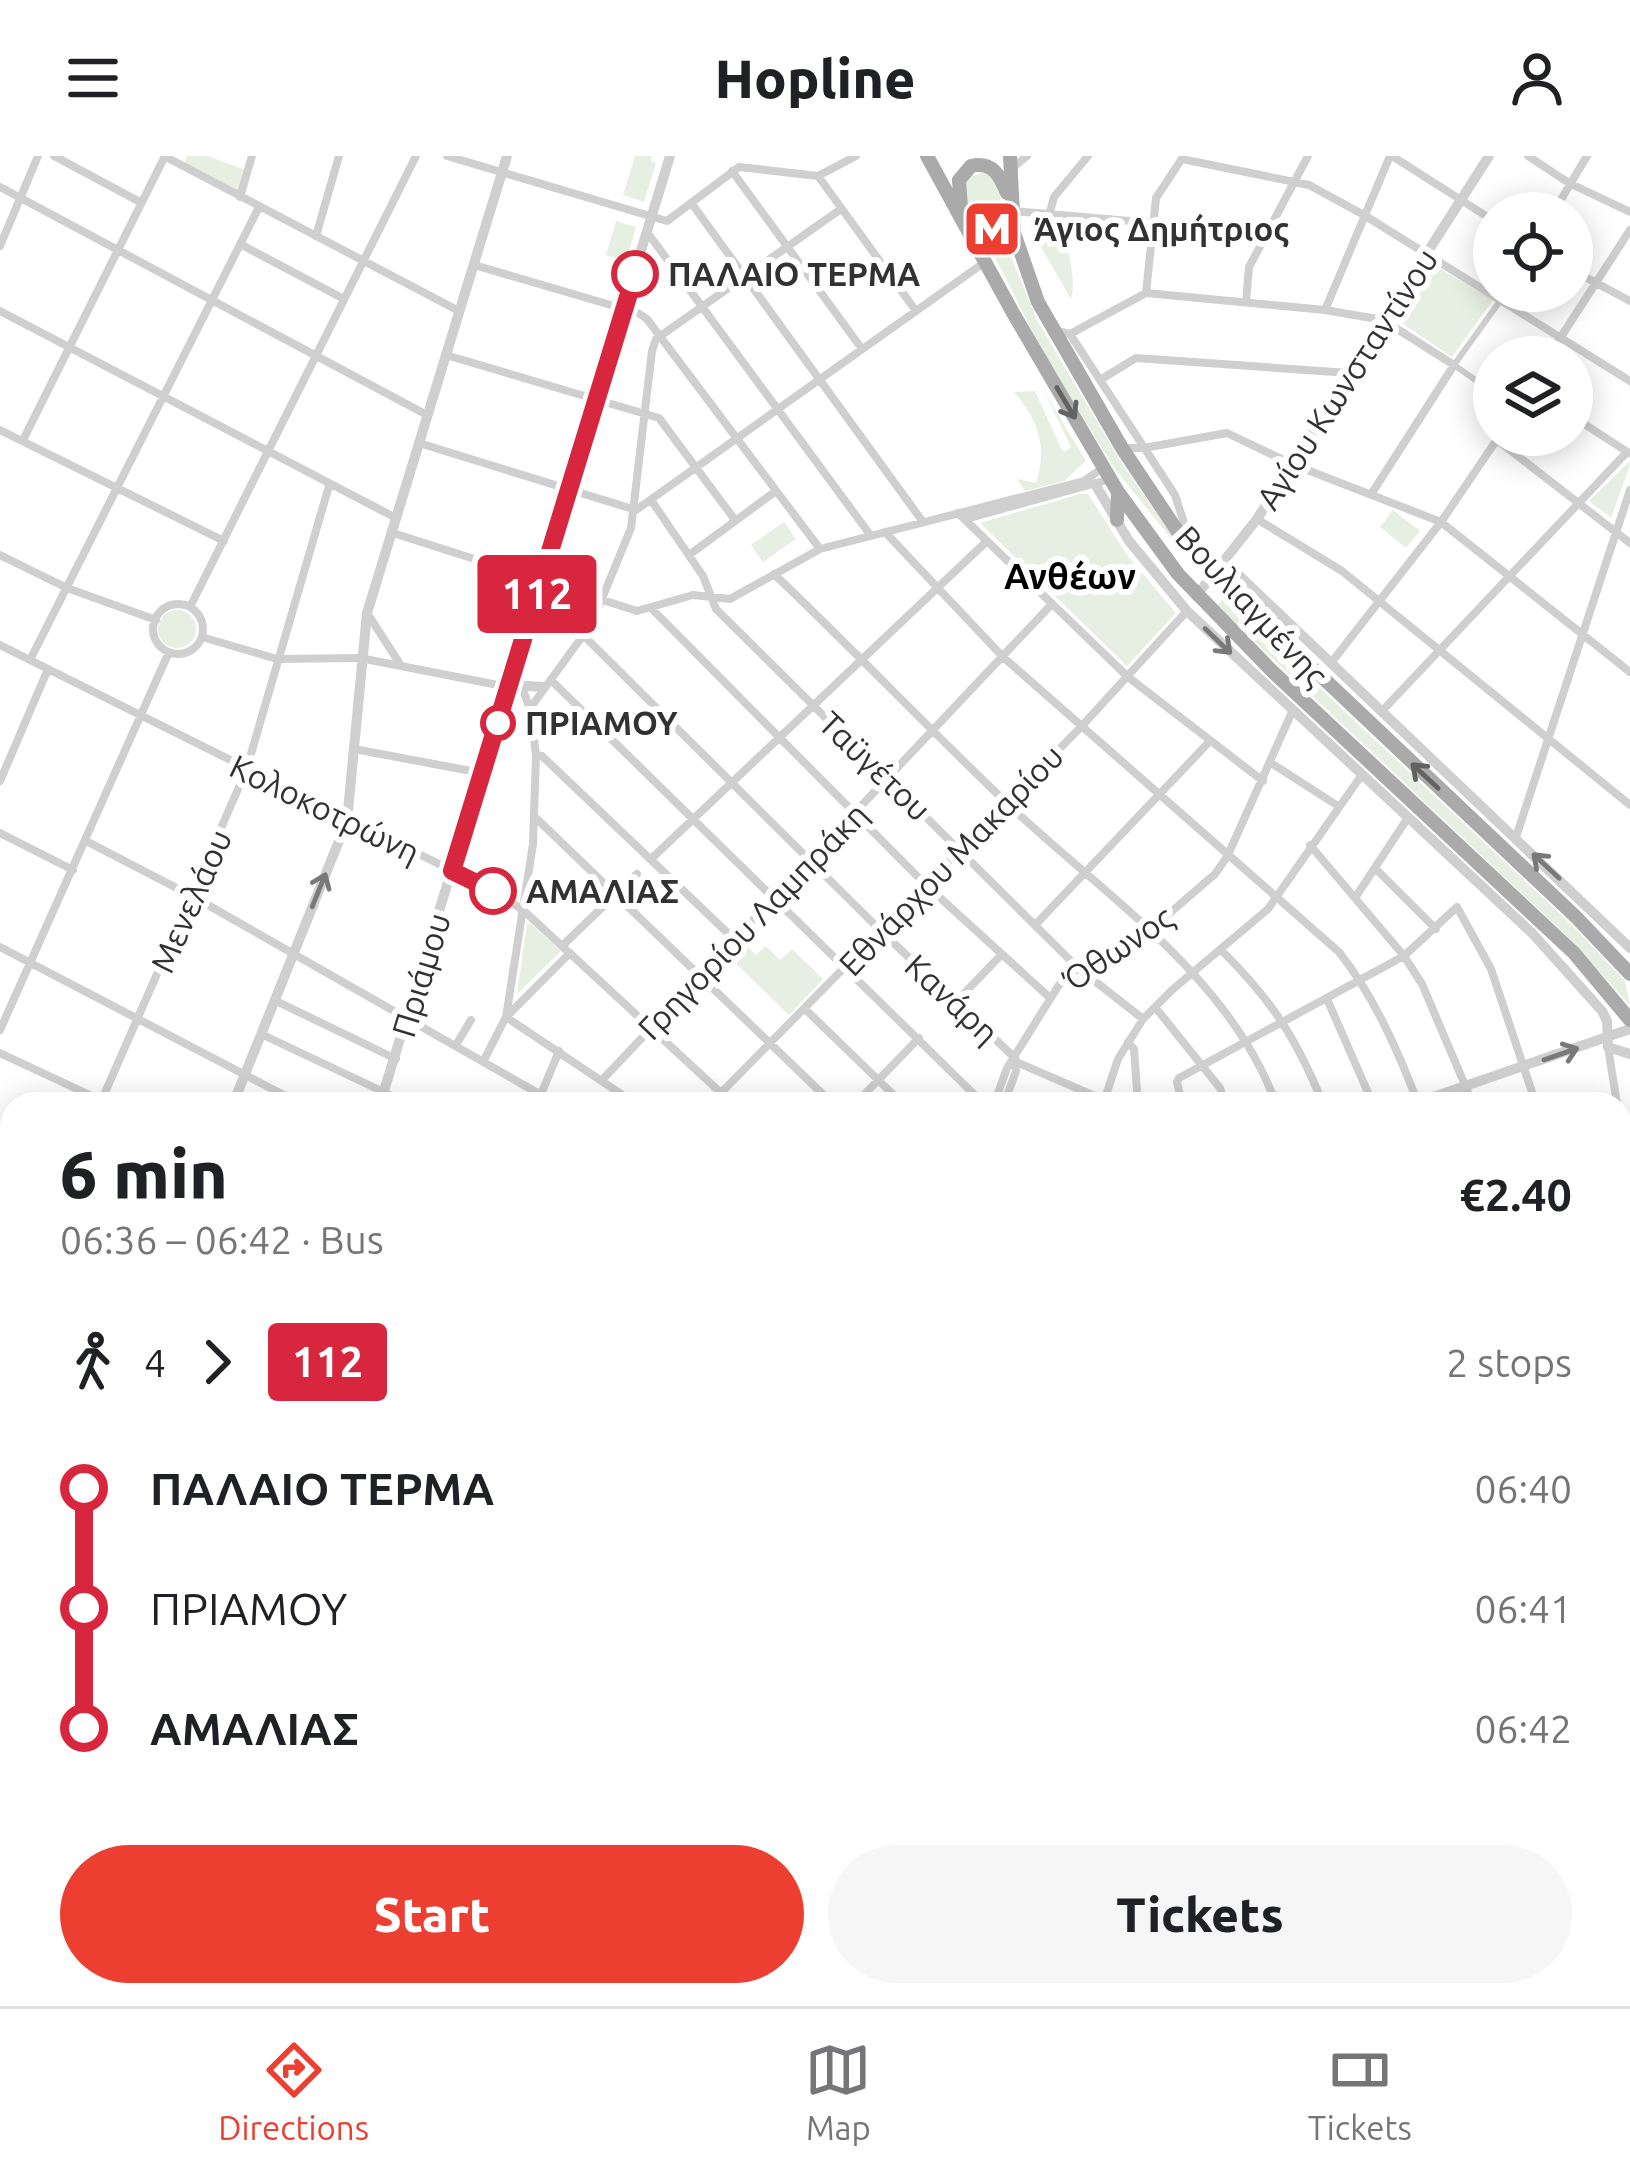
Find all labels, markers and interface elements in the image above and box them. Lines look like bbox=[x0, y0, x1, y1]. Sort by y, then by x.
icon: menu bbox=[60, 45, 126, 111]
icon: person bbox=[1504, 45, 1570, 111]
text: Hopline bbox=[714, 48, 916, 108]
map controls bbox=[1473, 192, 1593, 456]
button: locate bbox=[1473, 192, 1593, 312]
metro station icon: Άγιος Δημήτριος bbox=[961, 198, 1023, 260]
place label: Άγιος Δημήτριος bbox=[1034, 210, 1289, 248]
street label: Αγίου Κωνσταντίνου bbox=[1249, 242, 1445, 516]
marker: ΠΑΛΑΙΟ ΤΕΡΜΑ bbox=[613, 252, 657, 296]
place label: ΠΑΛΑΙΟ ΤΕΡΜΑ bbox=[668, 255, 920, 292]
button: layers bbox=[1473, 336, 1593, 456]
one-way arrow bbox=[1054, 385, 1078, 420]
street label: Βουλιαγμένης bbox=[1168, 518, 1336, 694]
line badge: 112 bbox=[468, 555, 606, 633]
district label: Ανθέων bbox=[1004, 555, 1136, 596]
text: 112 bbox=[501, 570, 573, 617]
one-way arrow bbox=[1203, 627, 1233, 655]
place label: ΠΡΙΑΜΟΥ bbox=[525, 704, 678, 741]
street label: Ταϋγέτου bbox=[812, 704, 939, 828]
marker: ΠΡΙΑΜΟΥ bbox=[482, 707, 514, 739]
street label: Εθνάρχου Μακαρίου bbox=[831, 737, 1070, 982]
street label: Κολοκοτρώνη bbox=[224, 747, 426, 870]
one-way arrow bbox=[1411, 763, 1441, 791]
street label: Γρηγορίου Λαμπράκη bbox=[630, 795, 875, 1046]
street label: Μενελάου bbox=[143, 824, 238, 978]
one-way arrow bbox=[1532, 852, 1562, 880]
marker: ΑΜΑΛΙΑΣ bbox=[471, 869, 515, 913]
place label: ΑΜΑΛΙΑΣ bbox=[526, 872, 679, 909]
one-way arrow bbox=[310, 873, 331, 910]
street label: Όθωνος bbox=[1055, 898, 1180, 999]
street label: Πριάμου bbox=[384, 908, 457, 1041]
street label: Κανάρη bbox=[898, 946, 1006, 1051]
one-way arrow bbox=[1541, 1041, 1579, 1063]
text: 6 min bbox=[60, 1136, 228, 1210]
text: €2.40 bbox=[1459, 1169, 1572, 1220]
text: 06:36 – 06:42 · Bus bbox=[60, 1218, 384, 1261]
icon: walk bbox=[60, 1329, 126, 1395]
icon: forward bbox=[184, 1329, 250, 1395]
text: 112 bbox=[292, 1338, 363, 1385]
text: 4 bbox=[144, 1341, 166, 1384]
text: 2 stops bbox=[1446, 1341, 1572, 1384]
text: ΠΑΛΑΙΟ ΤΕΡΜΑ bbox=[150, 1463, 494, 1514]
text: 06:40 bbox=[1474, 1467, 1572, 1510]
text: ΠΡΙΑΜΟΥ bbox=[150, 1583, 347, 1634]
text: 06:41 bbox=[1474, 1587, 1572, 1630]
text: ΑΜΑΛΙΑΣ bbox=[150, 1703, 359, 1754]
text: 06:42 bbox=[1474, 1707, 1572, 1750]
button: Start bbox=[60, 1845, 804, 1983]
button: Tickets bbox=[828, 1845, 1572, 1983]
tab: Directions bbox=[218, 2037, 369, 2146]
tab: Map bbox=[805, 2037, 871, 2146]
tab: Tickets bbox=[1308, 2037, 1412, 2146]

